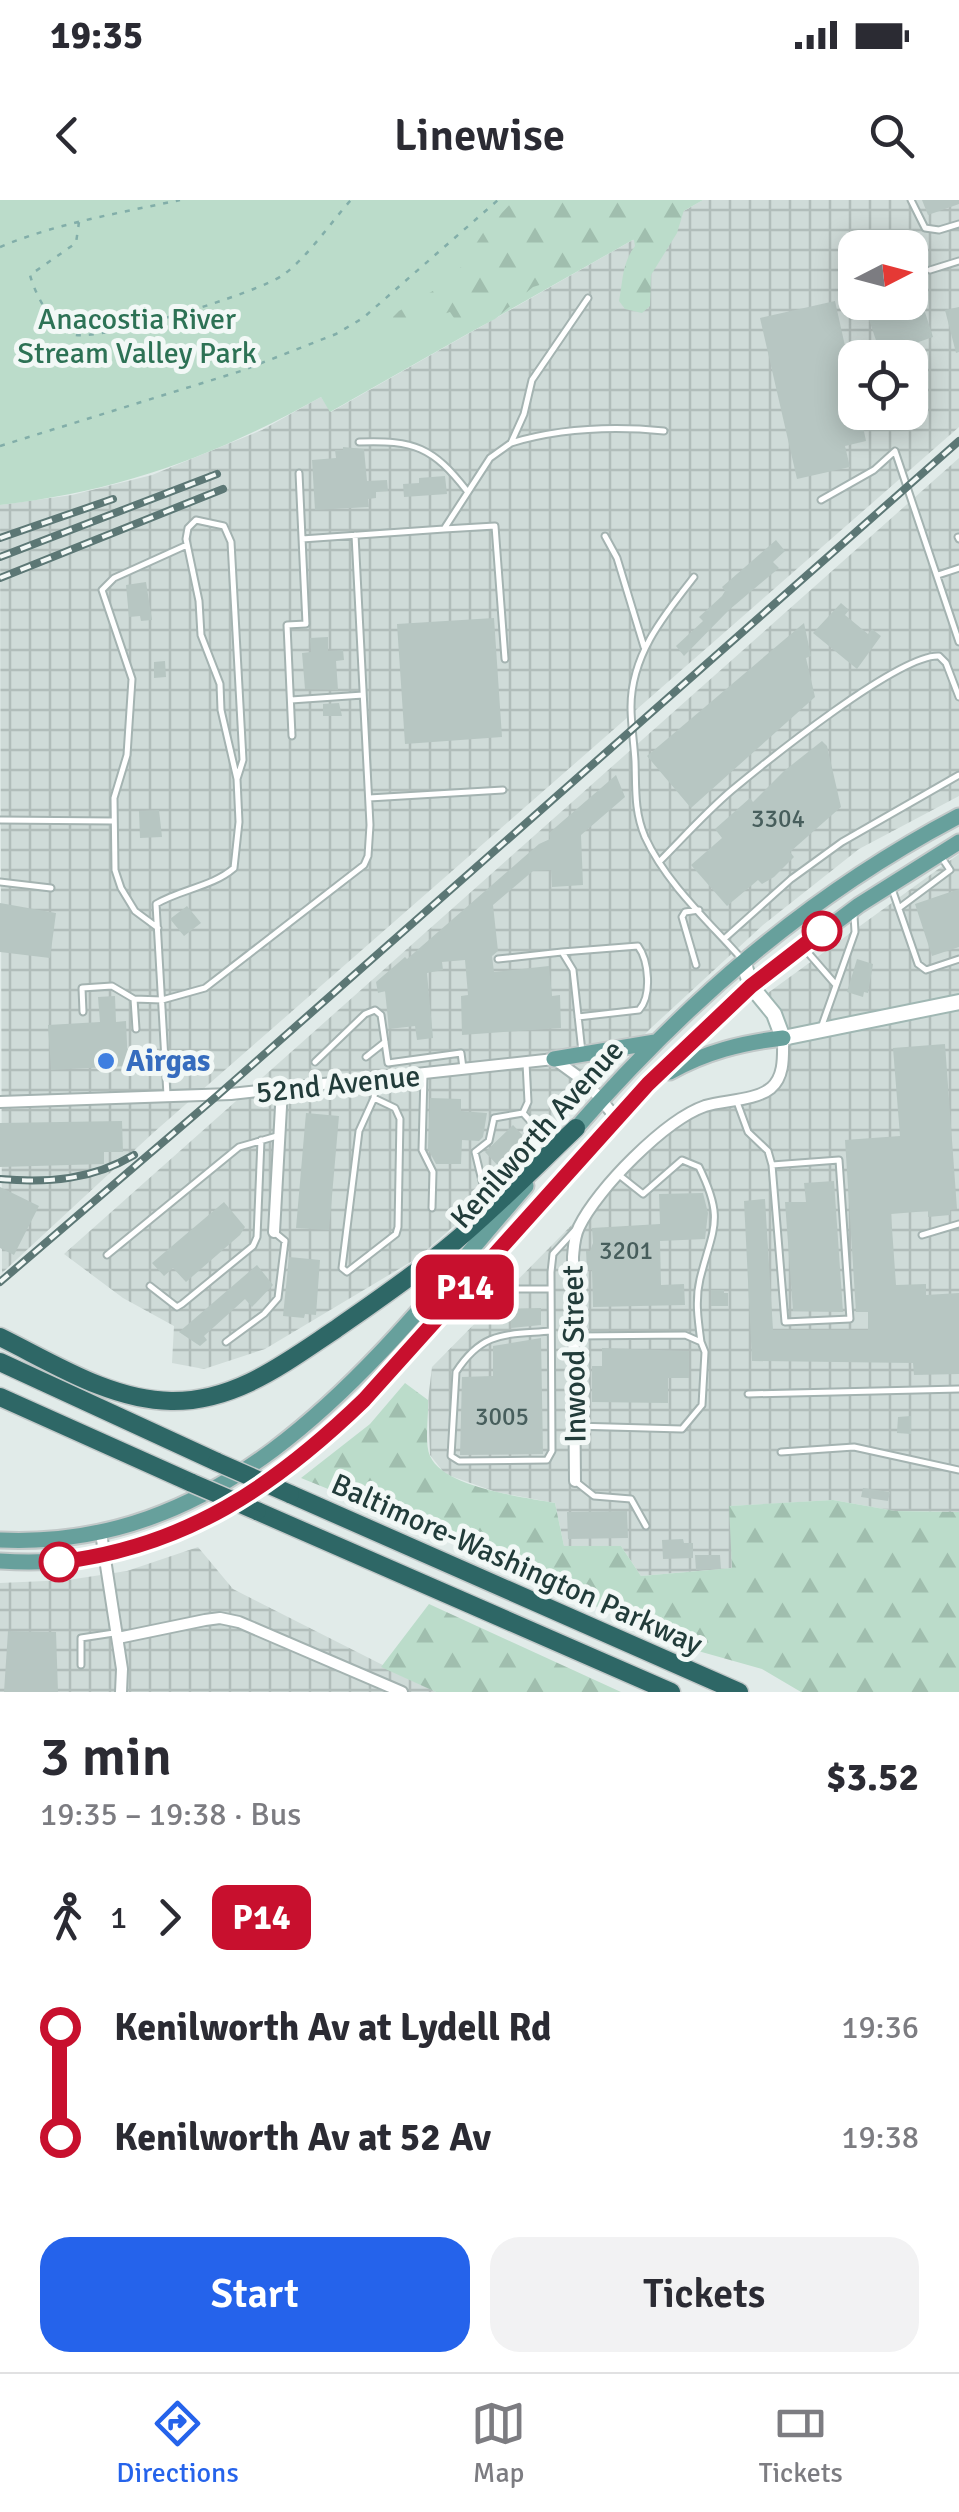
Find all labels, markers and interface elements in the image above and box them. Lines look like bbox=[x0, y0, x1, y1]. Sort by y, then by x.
text: 19:35 bbox=[50, 12, 143, 59]
icon: back bbox=[40, 108, 95, 163]
text: Linewise bbox=[394, 108, 565, 163]
icon: search bbox=[864, 108, 919, 163]
north arrow bbox=[838, 230, 928, 320]
map controls bbox=[838, 230, 928, 430]
park label: Anacostia River Stream Valley Park bbox=[17, 301, 257, 372]
button: locate bbox=[838, 340, 928, 430]
house number: 3304 bbox=[751, 803, 805, 834]
unlabelled marker bbox=[803, 912, 841, 950]
street label: Kenilworth Avenue bbox=[443, 1032, 632, 1236]
place label: Airgas bbox=[126, 1043, 210, 1080]
marker: Airgas bbox=[95, 1050, 117, 1072]
street label: 52nd Avenue bbox=[254, 1057, 422, 1112]
house number: 3201 bbox=[599, 1235, 653, 1266]
line badge: P14 bbox=[408, 1254, 522, 1320]
street label: Inwood Street bbox=[554, 1265, 595, 1443]
text: P14 bbox=[436, 1266, 494, 1309]
house number: 3005 bbox=[475, 1401, 529, 1432]
street label: Baltimore-Washington Parkway bbox=[326, 1466, 708, 1663]
unlabelled marker bbox=[40, 1543, 78, 1581]
text: 3 min bbox=[40, 1723, 172, 1791]
text: $3.52 bbox=[826, 1754, 919, 1801]
text: 19:35 – 19:38 · Bus bbox=[40, 1795, 301, 1834]
icon: walk bbox=[40, 1890, 95, 1945]
icon: forward bbox=[142, 1890, 197, 1945]
text: P14 bbox=[232, 1896, 291, 1939]
text: 1 bbox=[110, 1898, 127, 1937]
text: Kenilworth Av at Lydell Rd bbox=[114, 2004, 552, 2051]
text: 19:36 bbox=[841, 2008, 919, 2047]
text: Kenilworth Av at 52 Av bbox=[114, 2114, 491, 2161]
text: 19:38 bbox=[841, 2118, 919, 2157]
button: Start bbox=[40, 2237, 470, 2352]
button: Tickets bbox=[490, 2237, 919, 2352]
tab: Directions bbox=[116, 2396, 239, 2490]
tab: Map bbox=[471, 2396, 526, 2490]
tab: Tickets bbox=[759, 2396, 843, 2490]

